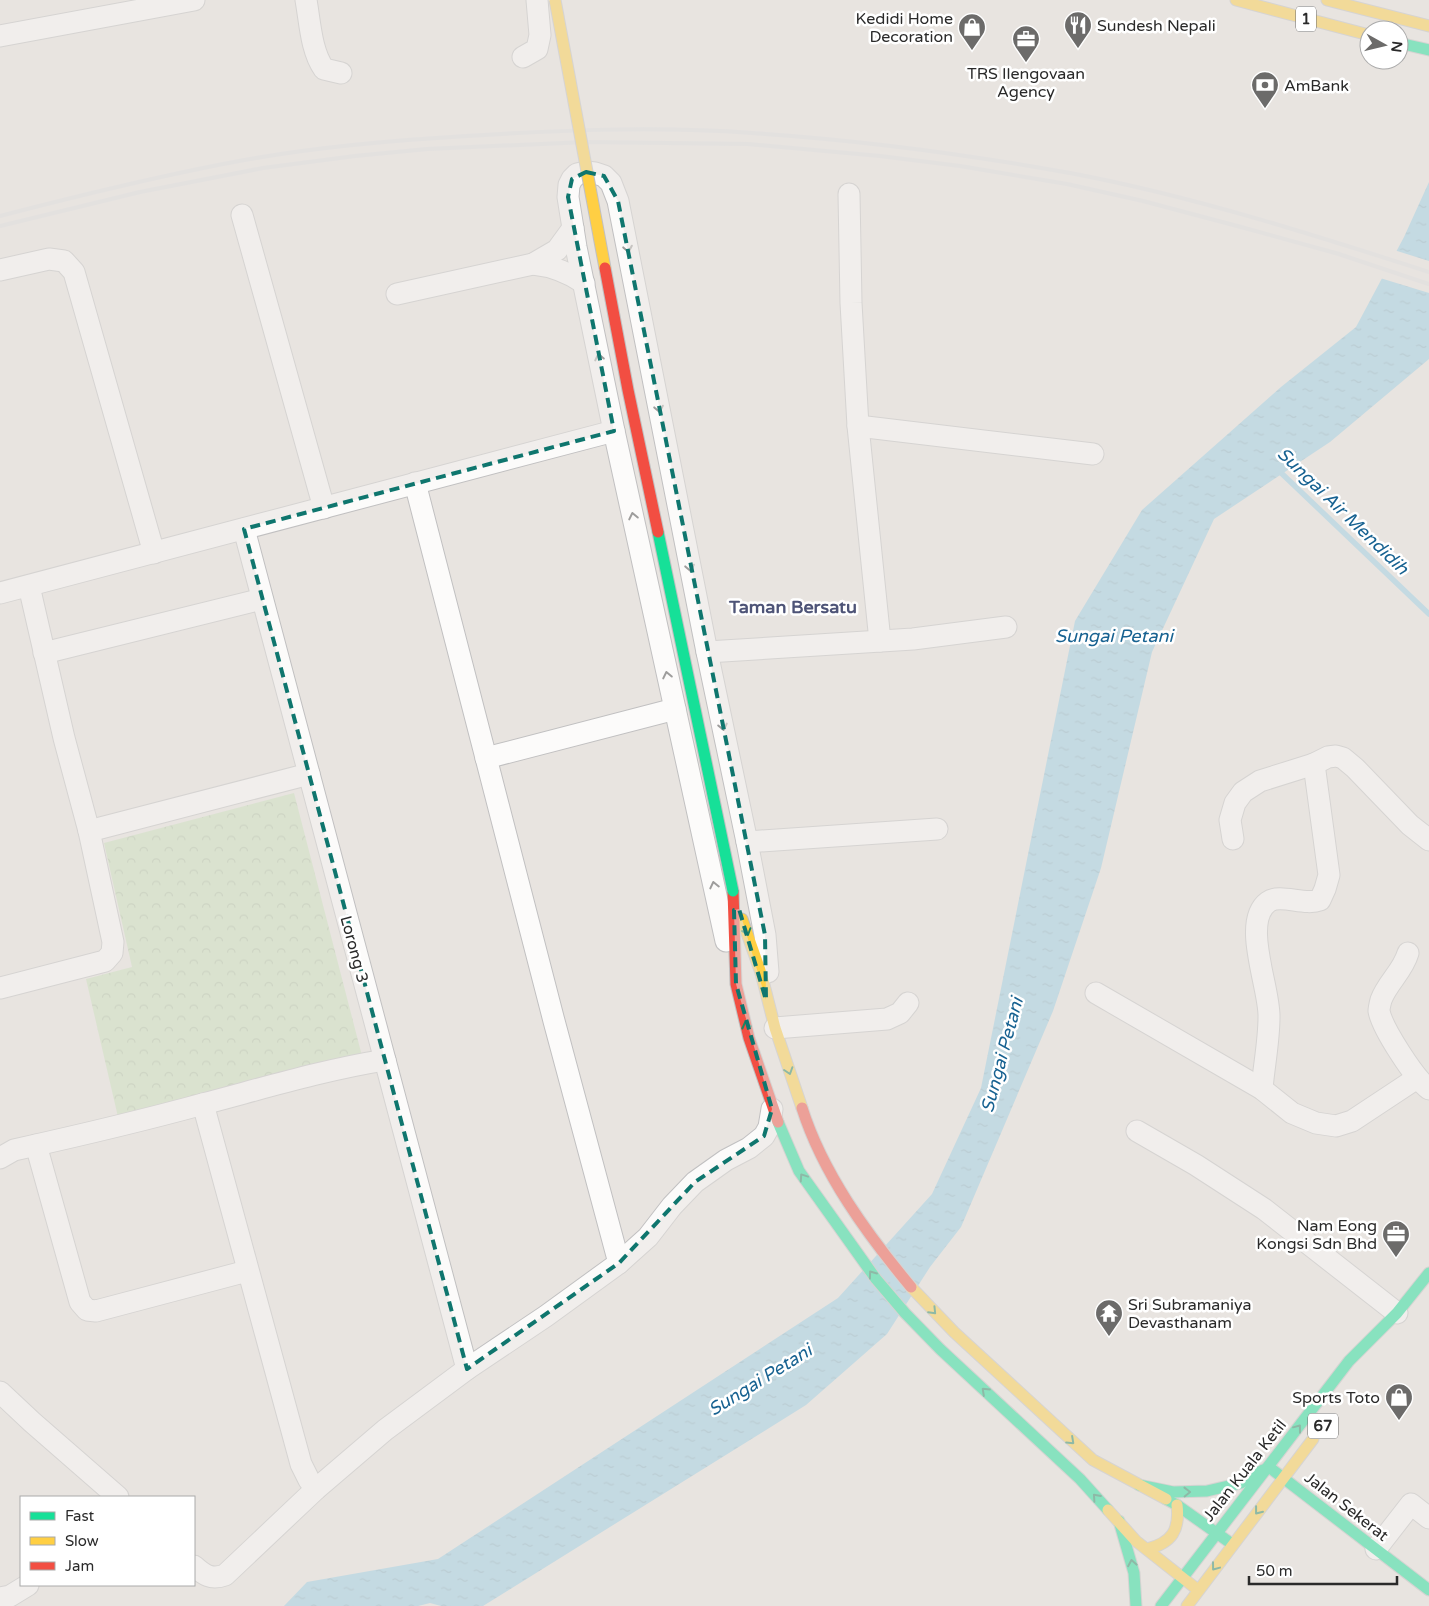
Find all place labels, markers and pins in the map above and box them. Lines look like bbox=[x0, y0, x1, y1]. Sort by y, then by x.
place label: Kedidi Home Decoration bbox=[856, 9, 953, 47]
restaurant icon: Sundesh Nepali bbox=[1063, 10, 1093, 49]
shop icon: Kedidi Home Decoration bbox=[957, 12, 987, 51]
place label: Sundesh Nepali bbox=[1097, 16, 1216, 36]
office icon: TRS Ilengovaan Agency bbox=[1011, 24, 1041, 63]
place label: TRS Ilengovaan Agency bbox=[967, 64, 1085, 102]
bank icon: AmBank bbox=[1250, 70, 1280, 109]
place label: AmBank bbox=[1284, 76, 1349, 96]
place label: Nam Eong Kongsi Sdn Bhd bbox=[1256, 1216, 1377, 1254]
office icon: Nam Eong Kongsi Sdn Bhd bbox=[1381, 1219, 1411, 1258]
place label: Sri Subramaniya Devasthanam bbox=[1128, 1295, 1252, 1333]
temple icon: Sri Subramaniya Devasthanam bbox=[1094, 1298, 1124, 1337]
shop icon: Sports Toto bbox=[1384, 1382, 1414, 1421]
place label: Sports Toto bbox=[1292, 1388, 1380, 1408]

